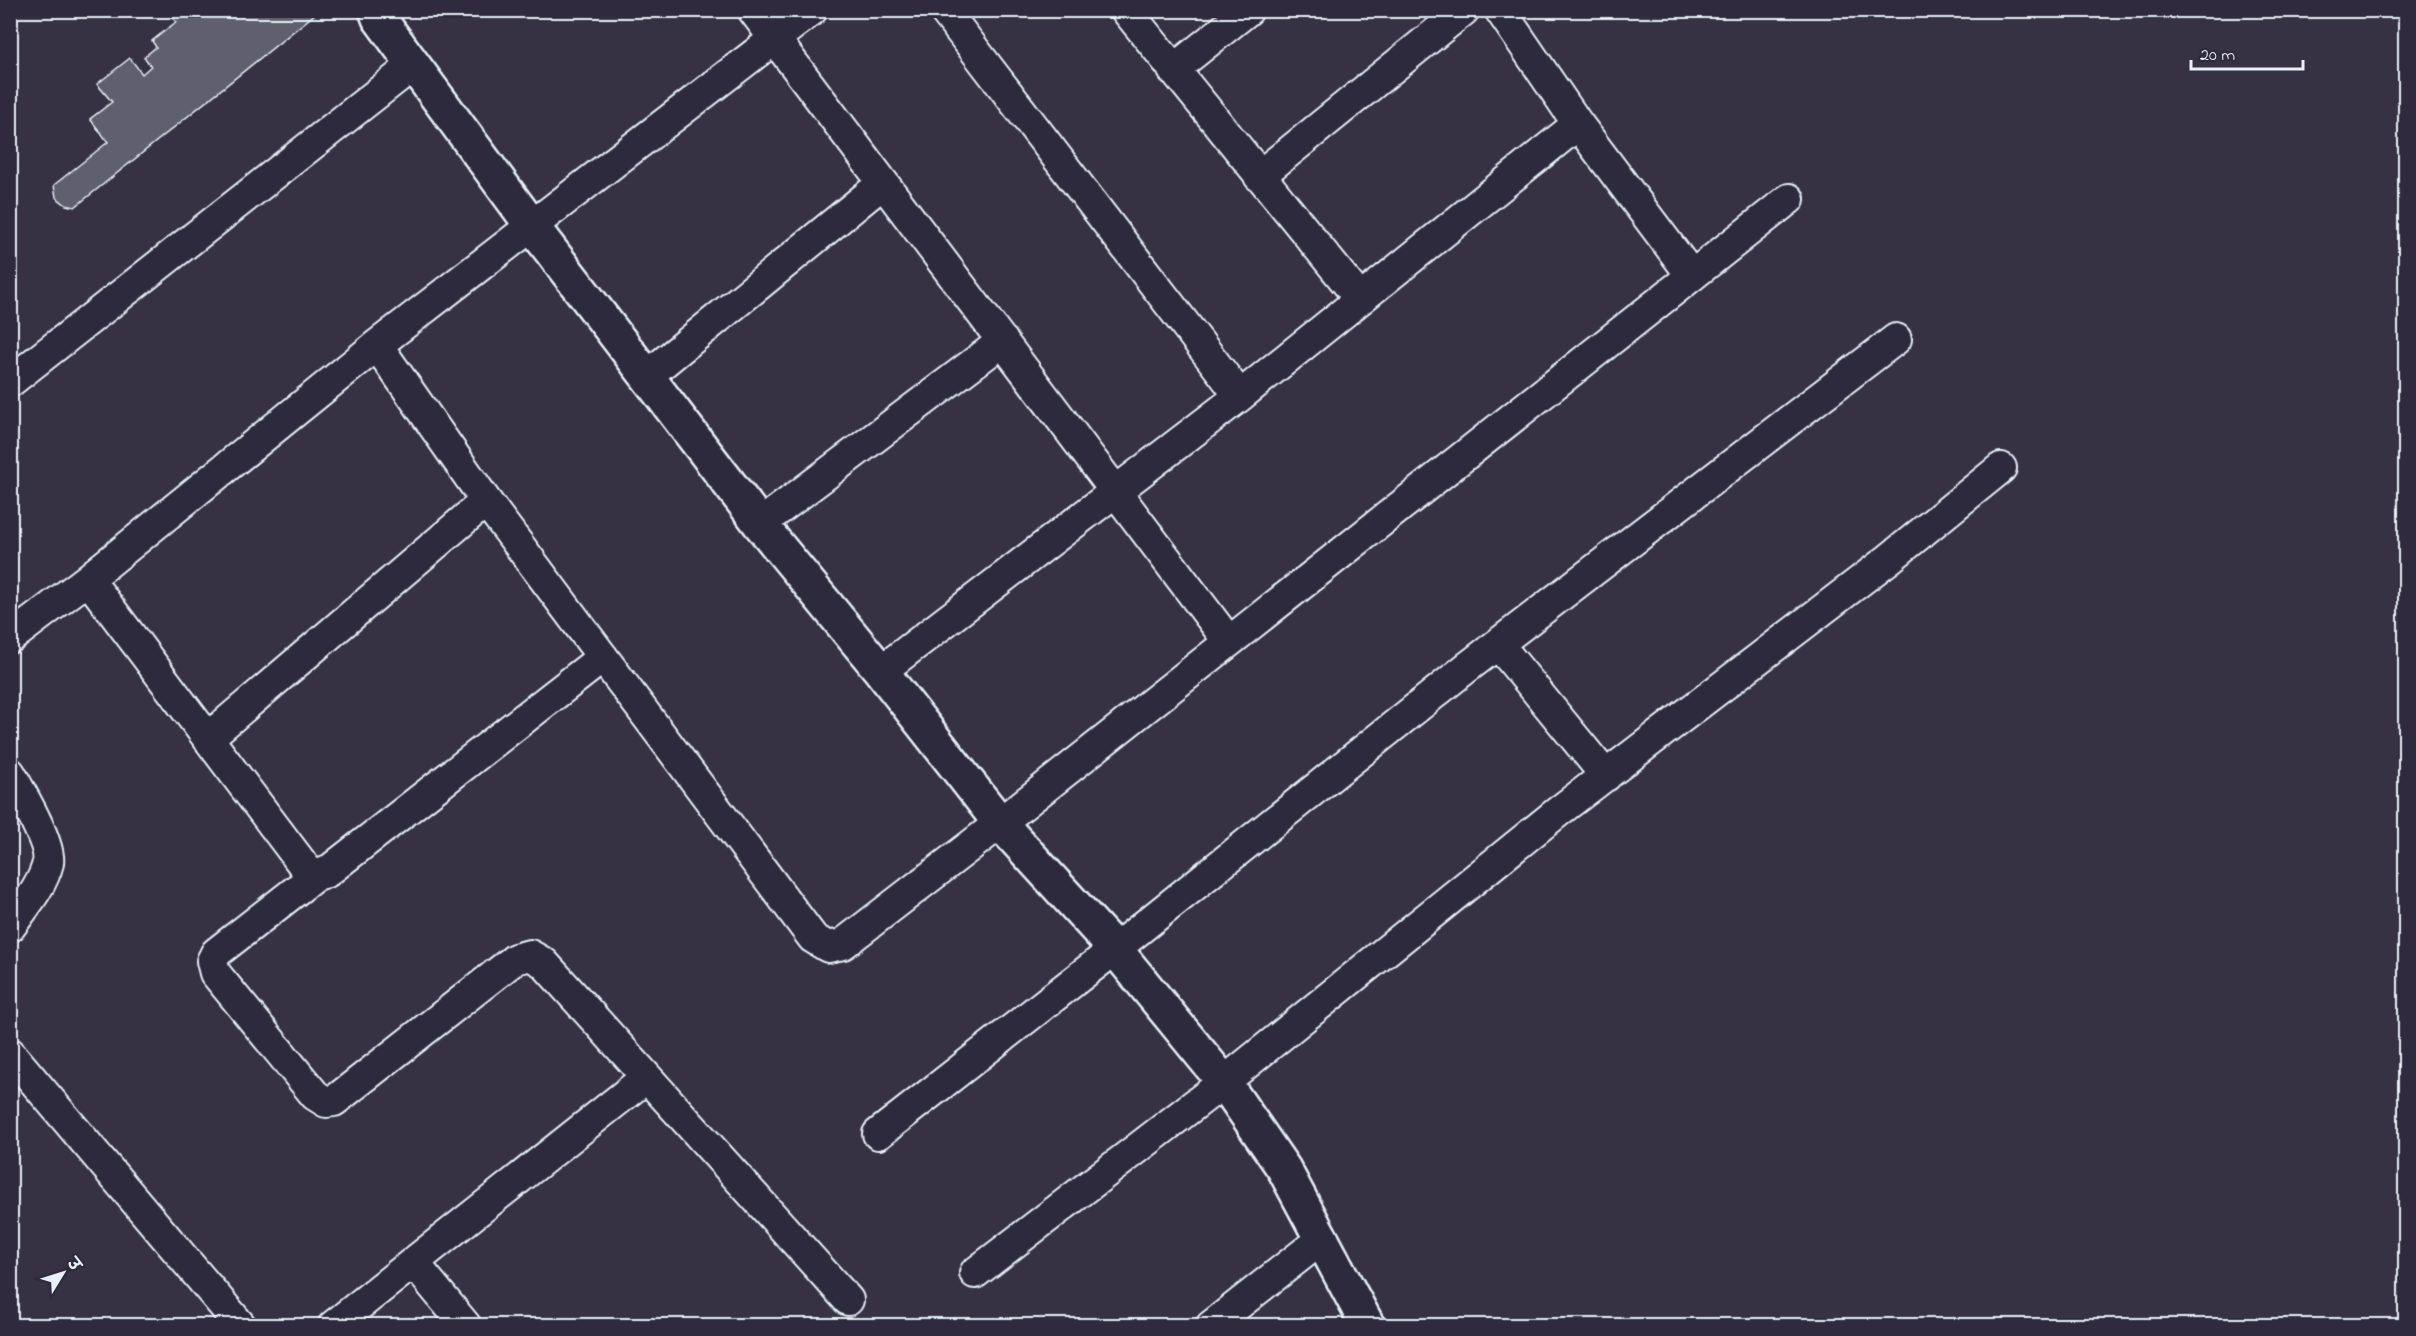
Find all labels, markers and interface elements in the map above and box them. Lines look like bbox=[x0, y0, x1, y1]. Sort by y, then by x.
scale bar bbox=[2191, 33, 2304, 71]
text: 20 m bbox=[2200, 43, 2235, 69]
north arrow bbox=[33, 1243, 93, 1303]
text: उ bbox=[59, 1252, 87, 1278]

